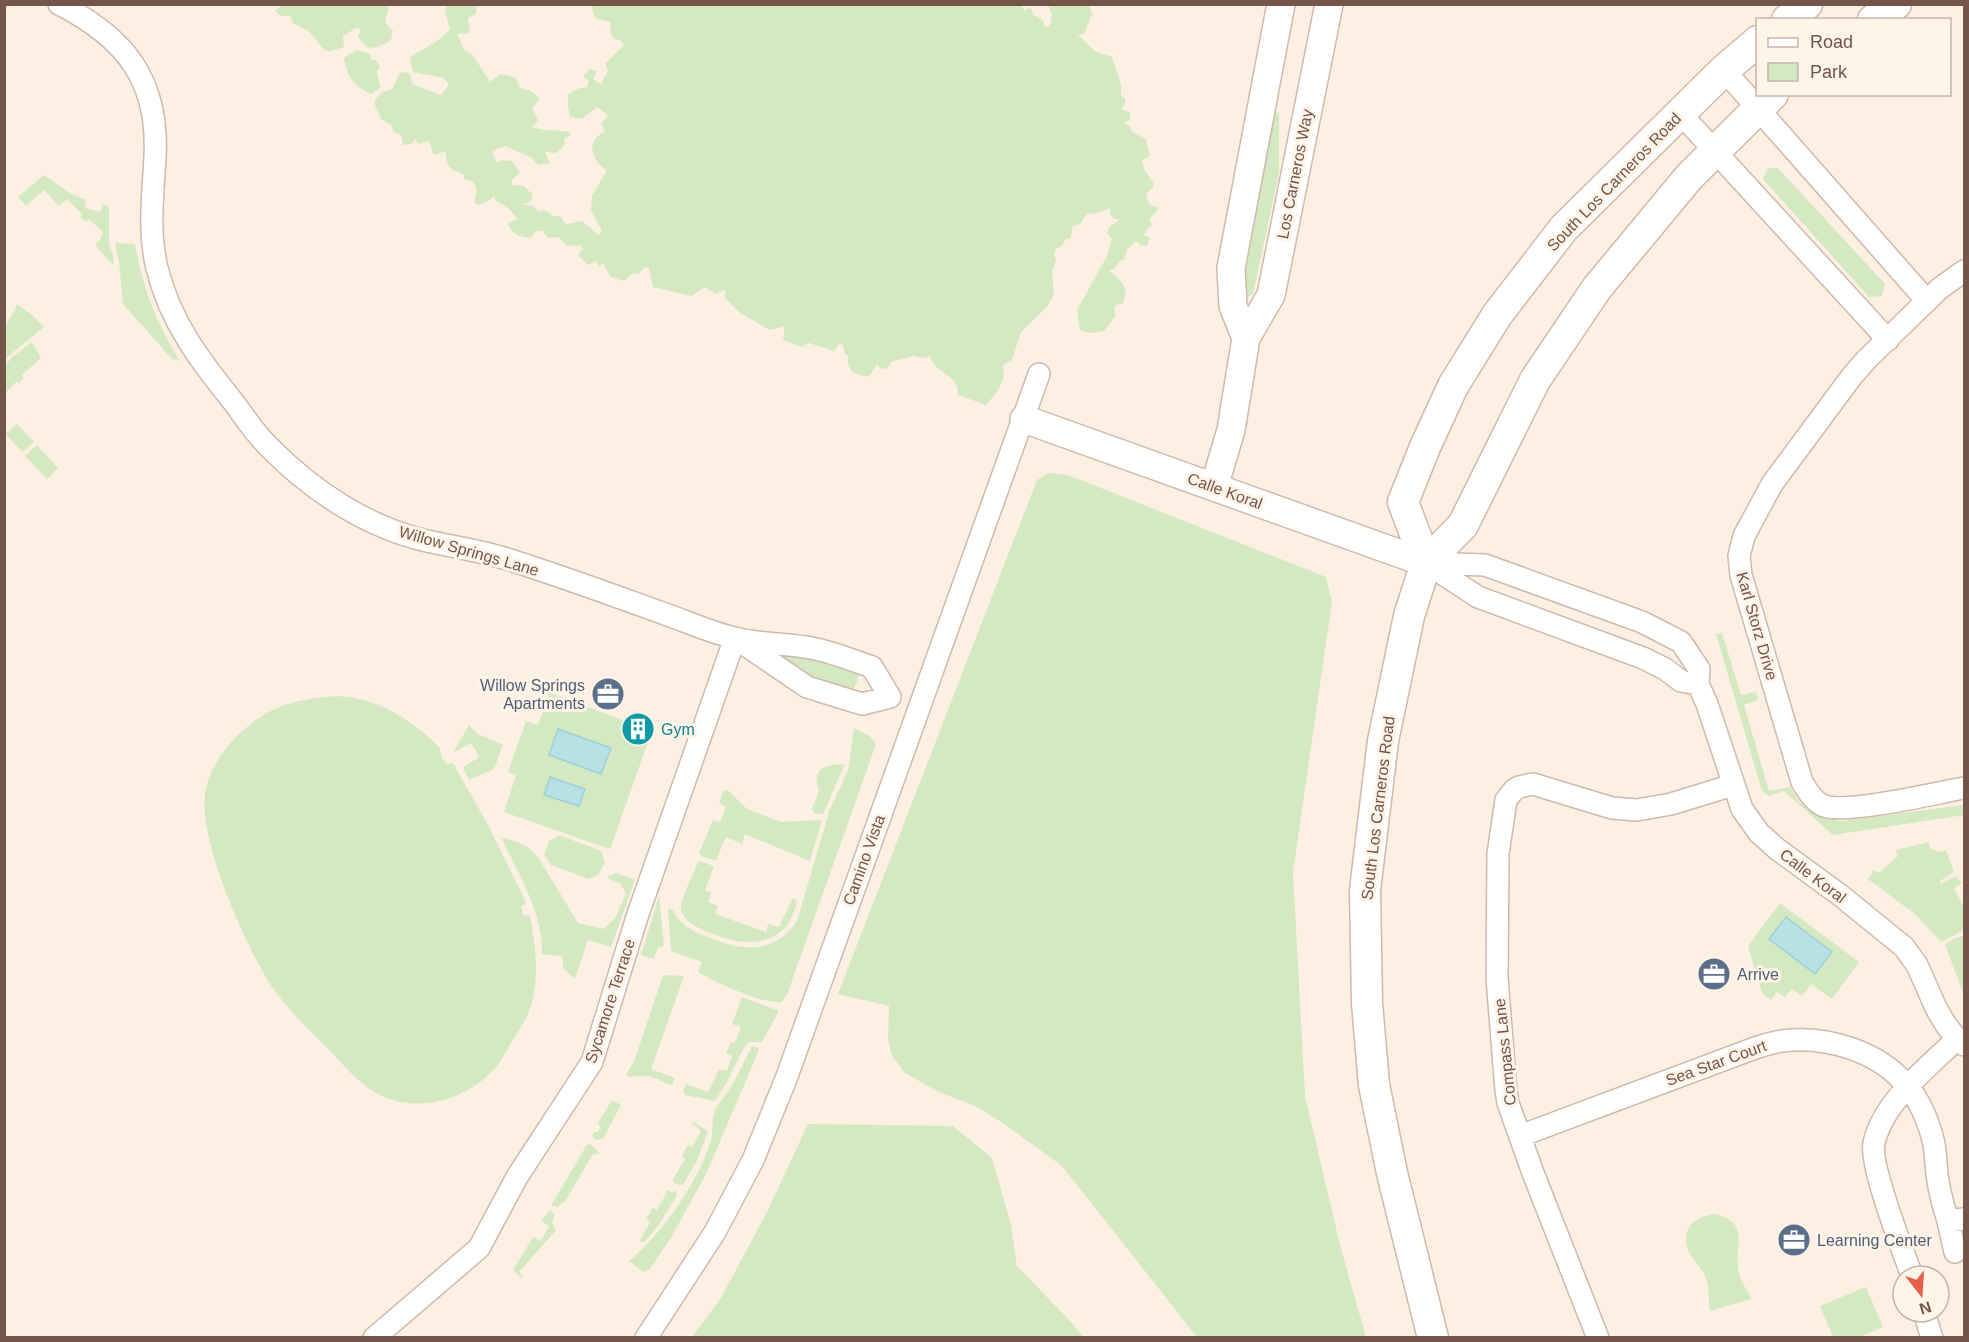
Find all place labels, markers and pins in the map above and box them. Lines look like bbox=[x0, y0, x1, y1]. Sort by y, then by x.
office icon: Willow Springs Apartments bbox=[590, 676, 626, 712]
place label: Willow Springs Apartments bbox=[480, 677, 585, 712]
building icon: Gym bbox=[620, 711, 656, 747]
place label: Gym bbox=[661, 721, 695, 738]
office icon: Arrive bbox=[1696, 956, 1732, 992]
place label: Arrive bbox=[1737, 966, 1779, 983]
office icon: Learning Center bbox=[1776, 1222, 1812, 1258]
place label: Learning Center bbox=[1817, 1232, 1932, 1249]

